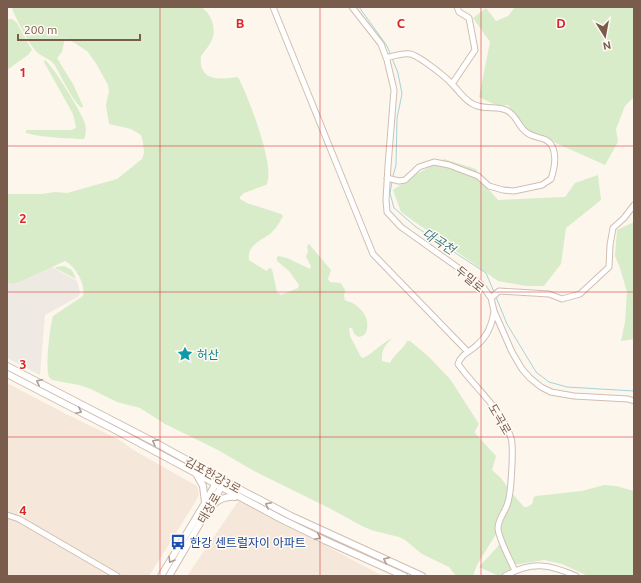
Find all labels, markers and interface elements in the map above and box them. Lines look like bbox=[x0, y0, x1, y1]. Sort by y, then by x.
scale bar bbox=[18, 16, 140, 42]
text: B bbox=[236, 16, 245, 30]
text: C bbox=[397, 16, 406, 30]
text: D bbox=[556, 16, 566, 30]
north arrow bbox=[585, 16, 625, 56]
text: 200 m bbox=[24, 23, 57, 36]
text: N bbox=[602, 39, 612, 52]
text: 1 bbox=[19, 65, 27, 79]
text: 2 bbox=[19, 211, 27, 225]
water label: 대곡천 bbox=[420, 225, 459, 257]
street label: 두밀로 bbox=[453, 263, 487, 295]
place icon: 허산 bbox=[176, 345, 194, 363]
place label: 허산 bbox=[197, 348, 219, 361]
text: 3 bbox=[19, 357, 27, 371]
one-way arrow bbox=[36, 380, 43, 387]
street label: 도곡로 bbox=[486, 401, 514, 437]
one-way arrow bbox=[75, 406, 82, 414]
one-way arrow bbox=[151, 439, 159, 447]
street label: 김포한강3로 bbox=[183, 454, 243, 496]
street label: 태장로 bbox=[195, 490, 223, 526]
one-way arrow bbox=[265, 502, 273, 509]
text: 4 bbox=[19, 503, 27, 517]
one-way arrow bbox=[313, 532, 321, 540]
bus stop icon: 한강 센트럴자이 아파트 bbox=[169, 533, 187, 551]
place label: 한강 센트럴자이 아파트 bbox=[190, 536, 306, 549]
one-way arrow bbox=[168, 556, 176, 563]
one-way arrow bbox=[383, 557, 390, 565]

